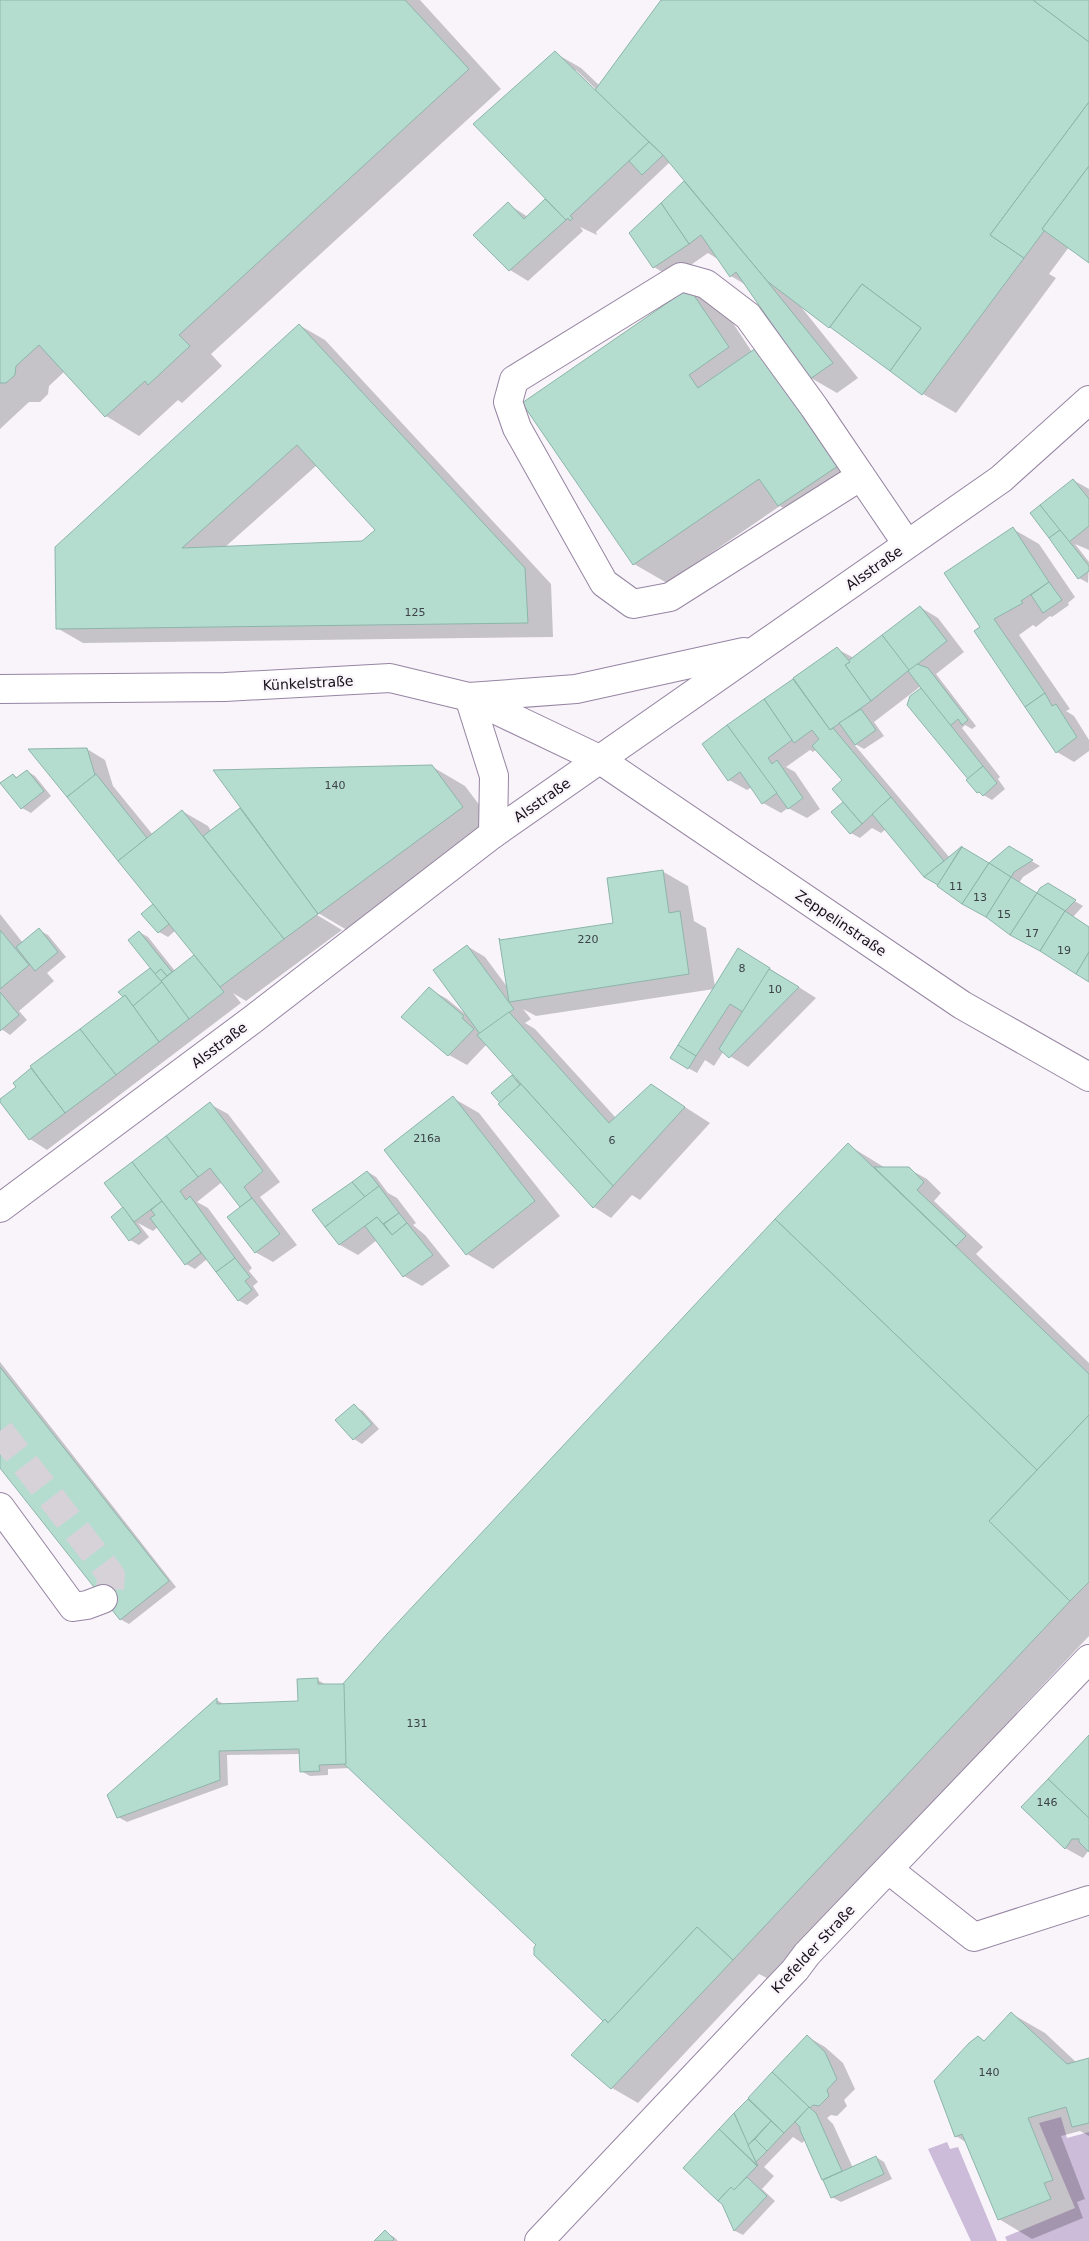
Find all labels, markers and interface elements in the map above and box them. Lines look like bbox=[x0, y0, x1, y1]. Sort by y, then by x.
street label: Alsstraße bbox=[843, 543, 905, 593]
house number: 125 bbox=[405, 606, 426, 619]
street label: Künkelstraße bbox=[262, 673, 354, 693]
street label: Alsstraße bbox=[511, 775, 573, 825]
house number: 140 bbox=[325, 779, 346, 792]
house number: 11 bbox=[949, 880, 963, 893]
street label: Zeppelinstraße bbox=[793, 887, 889, 959]
house number: 13 bbox=[973, 891, 987, 904]
house number: 15 bbox=[997, 908, 1011, 921]
house number: 17 bbox=[1025, 927, 1039, 940]
house number: 220 bbox=[578, 933, 599, 946]
house number: 19 bbox=[1057, 944, 1071, 957]
house number: 8 bbox=[739, 962, 746, 975]
house number: 10 bbox=[768, 983, 782, 996]
street label: Alsstraße bbox=[188, 1019, 250, 1071]
house number: 216a bbox=[413, 1132, 441, 1145]
house number: 6 bbox=[609, 1134, 616, 1147]
house number: 131 bbox=[407, 1717, 428, 1730]
house number: 146 bbox=[1037, 1796, 1058, 1809]
street label: Krefelder Straße bbox=[768, 1902, 858, 1996]
house number: 140 bbox=[979, 2066, 1000, 2079]

